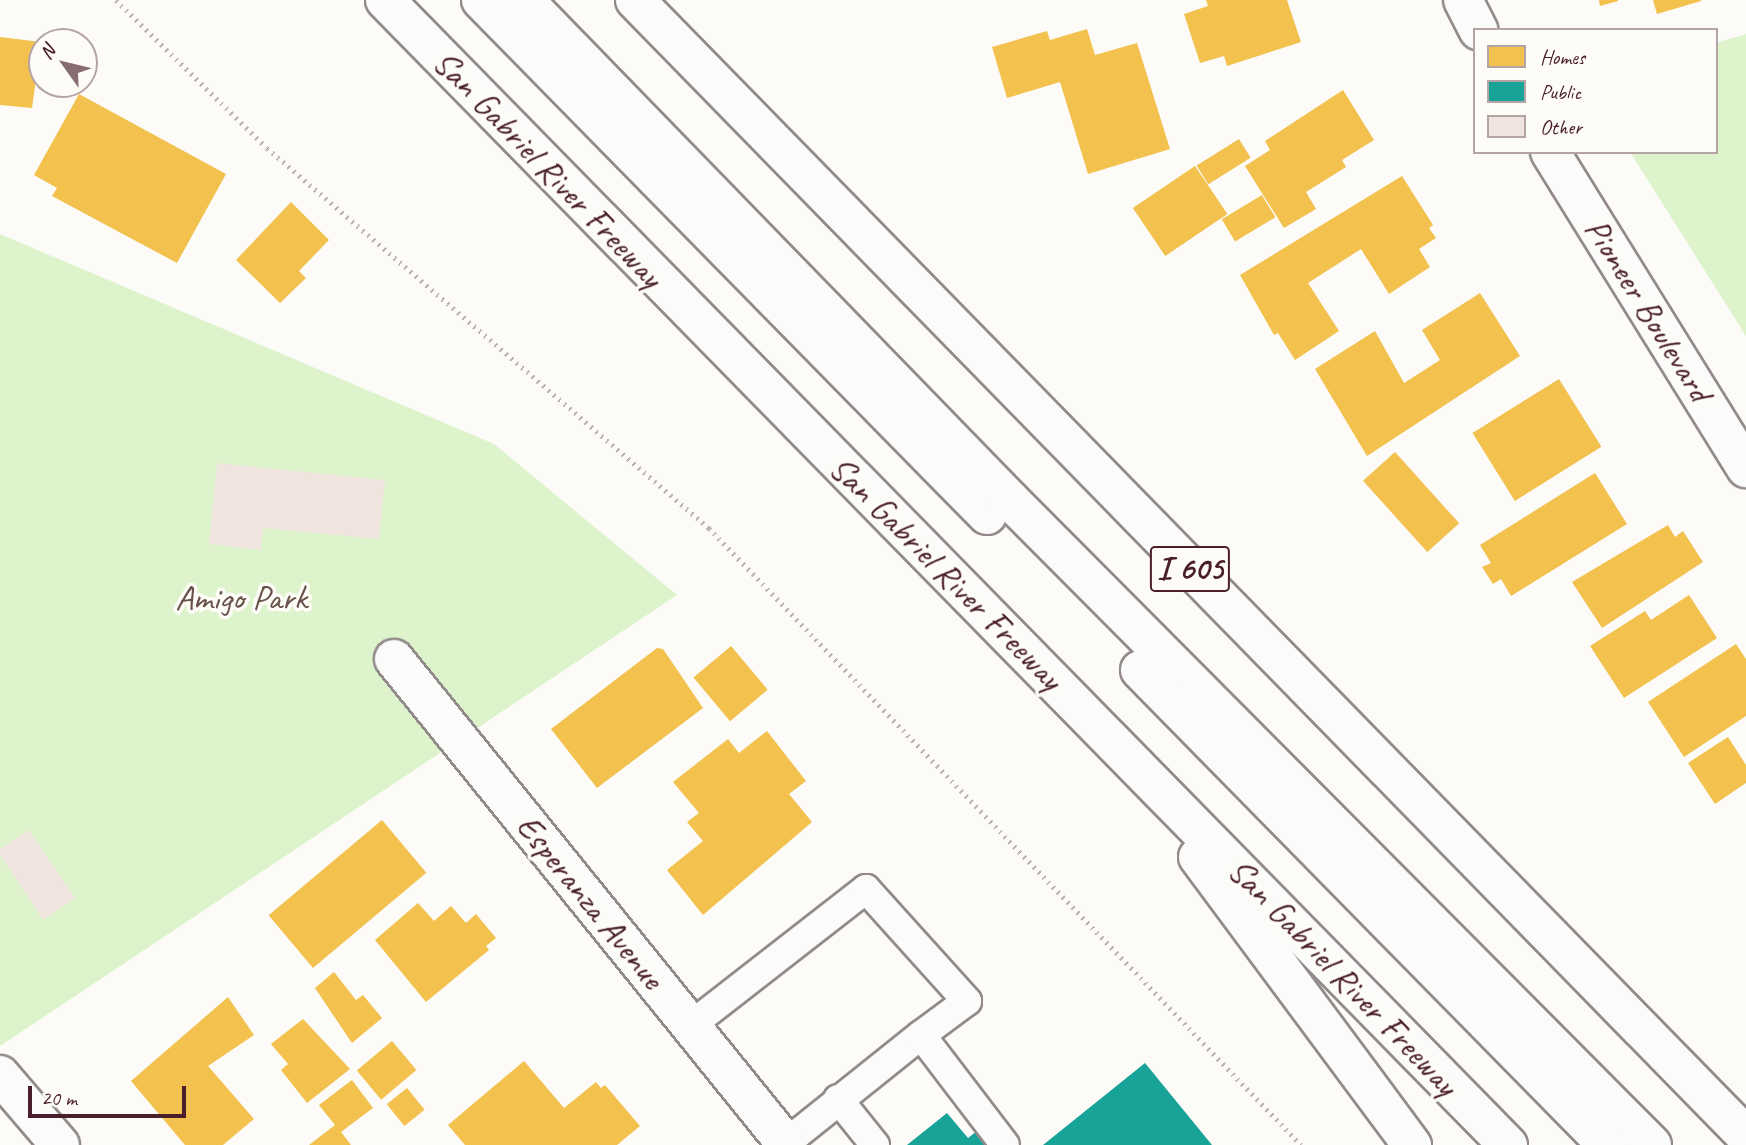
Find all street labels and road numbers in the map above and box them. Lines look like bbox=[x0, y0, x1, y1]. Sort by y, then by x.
street label: San Gabriel River Freeway bbox=[424, 42, 672, 296]
street label: Pioneer Boulevard bbox=[1575, 210, 1721, 410]
street label: San Gabriel River Freeway bbox=[820, 447, 1072, 699]
road number: I 605 bbox=[1150, 540, 1230, 598]
street label: Esperanza Avenue bbox=[507, 807, 673, 997]
street label: San Gabriel River Freeway bbox=[1219, 850, 1467, 1104]

